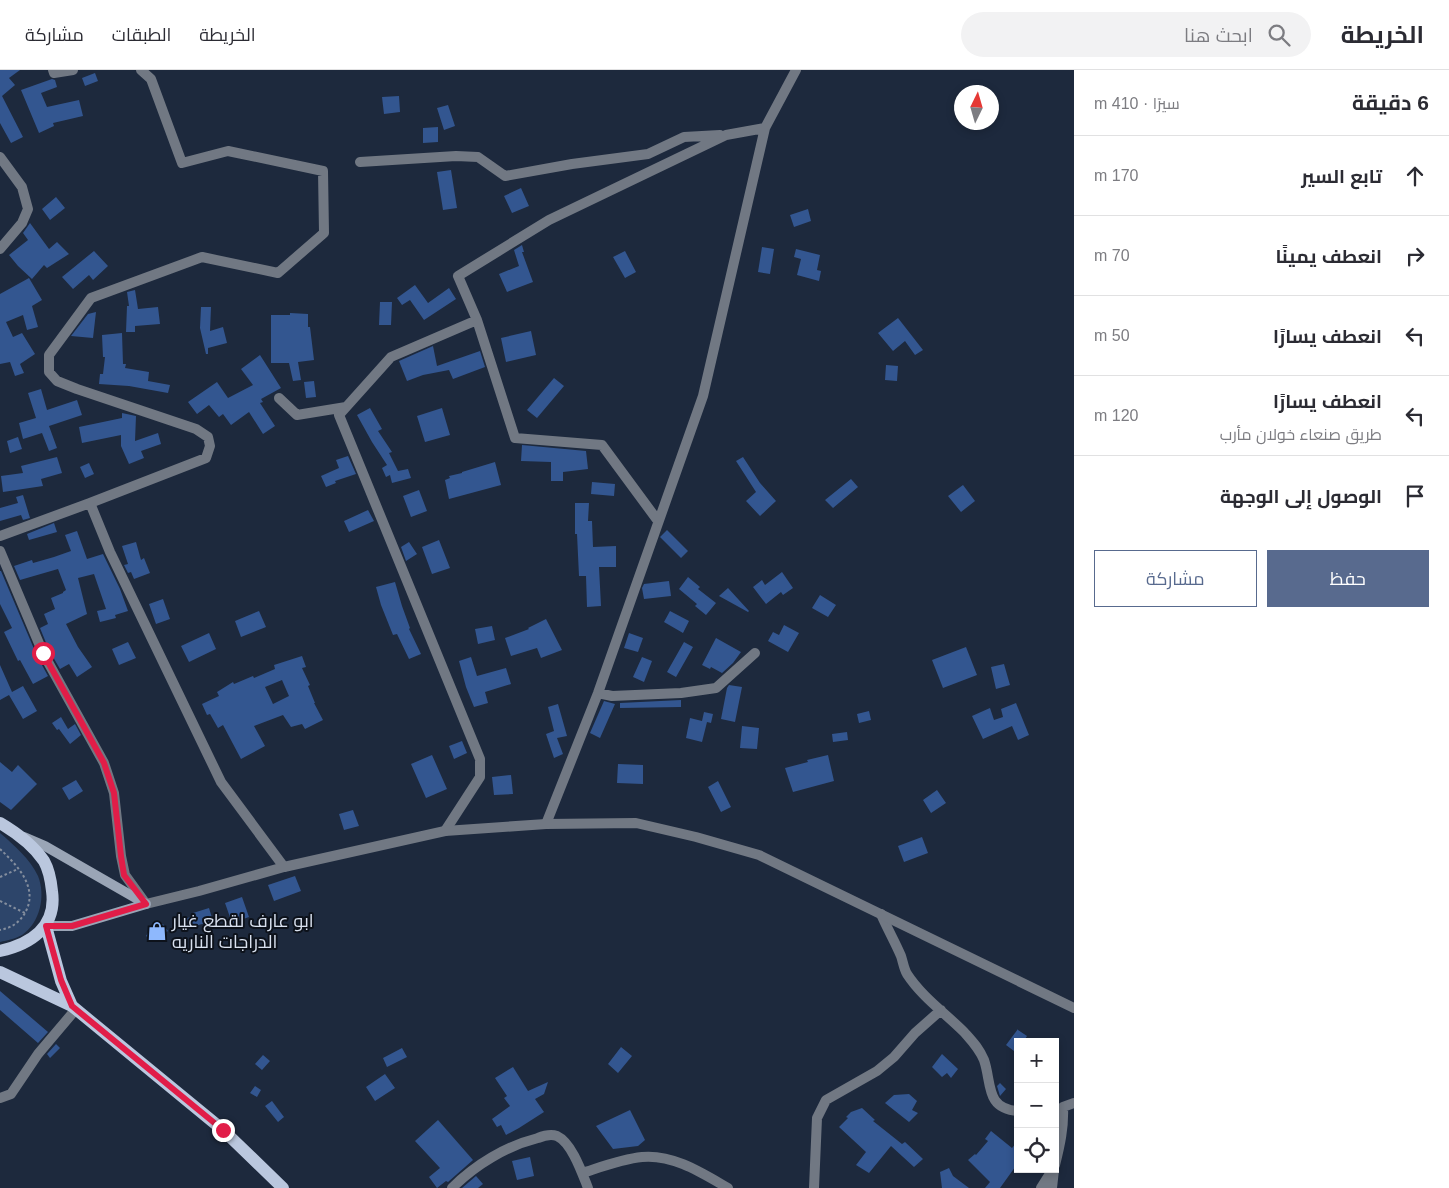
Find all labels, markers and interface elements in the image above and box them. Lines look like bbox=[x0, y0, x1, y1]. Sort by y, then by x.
search box bbox=[961, 12, 1311, 57]
icon: search bbox=[1265, 21, 1293, 49]
text: الخريطة bbox=[1341, 21, 1424, 48]
text: مشاركة bbox=[25, 25, 84, 45]
text: الطبقات bbox=[112, 25, 171, 45]
text: الخريطة bbox=[199, 25, 256, 45]
text: ابحث هنا bbox=[1184, 25, 1253, 46]
north arrow bbox=[954, 85, 999, 130]
text: 6 دقيقة bbox=[1352, 91, 1429, 114]
text: سيرًا · 410 m bbox=[1094, 95, 1180, 112]
icon: ahead bbox=[1401, 162, 1429, 190]
text: تابع السير bbox=[1301, 166, 1382, 187]
text: 170 m bbox=[1094, 167, 1138, 184]
icon: right bbox=[1401, 242, 1429, 270]
text: انعطف يمينًا bbox=[1275, 246, 1382, 267]
text: 70 m bbox=[1094, 247, 1130, 264]
icon: left bbox=[1401, 322, 1429, 350]
text: انعطف يسارًا bbox=[1273, 326, 1382, 347]
text: 50 m bbox=[1094, 327, 1130, 344]
text: انعطف يسارًا bbox=[1273, 391, 1382, 412]
icon: left bbox=[1401, 402, 1429, 430]
text: 120 m bbox=[1094, 407, 1138, 424]
text: طريق صنعاء خولان مأرب bbox=[1220, 426, 1382, 443]
icon: arrive bbox=[1401, 482, 1429, 510]
text: الوصول إلى الوجهة bbox=[1220, 486, 1382, 507]
button: مشاركة bbox=[1094, 550, 1257, 607]
button: حفظ bbox=[1267, 550, 1429, 607]
route start bbox=[32, 642, 55, 665]
place label: ابو عارف لقطع غيار الدراجات الناريه bbox=[171, 911, 314, 953]
shop icon: ابو عارف لقطع غيار الدراجات الناريه bbox=[146, 920, 168, 942]
map controls bbox=[1014, 1038, 1059, 1173]
button: + bbox=[1014, 1038, 1059, 1083]
button: − bbox=[1014, 1083, 1059, 1128]
route end bbox=[212, 1119, 235, 1142]
button: locate bbox=[1014, 1128, 1059, 1173]

